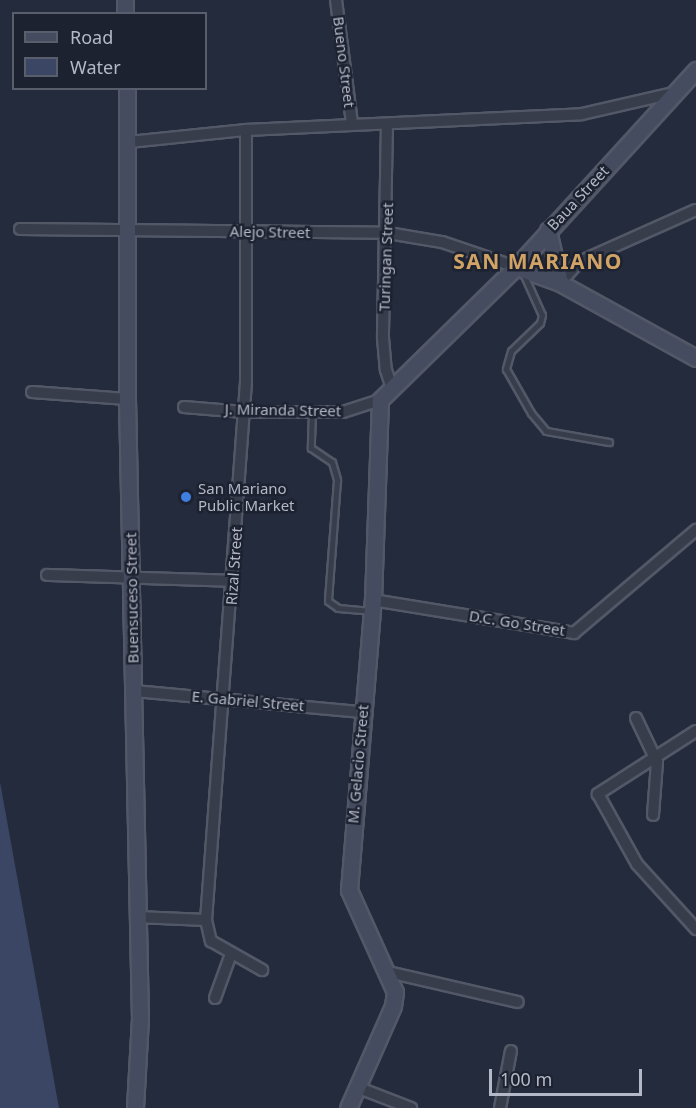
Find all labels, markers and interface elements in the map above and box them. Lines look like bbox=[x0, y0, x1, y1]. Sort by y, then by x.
legend bbox=[12, 12, 207, 90]
street label: Bueno Street bbox=[329, 15, 359, 109]
text: Road bbox=[70, 25, 113, 49]
text: Water bbox=[70, 55, 121, 79]
street label: Baua Street bbox=[544, 162, 612, 234]
street label: Turingan Street bbox=[375, 202, 397, 312]
street label: Alejo Street bbox=[230, 222, 310, 242]
district label: SAN MARIANO bbox=[453, 248, 623, 274]
street label: J. Miranda Street bbox=[225, 400, 341, 420]
place label: San Mariano Public Market bbox=[198, 479, 295, 514]
marker: San Mariano Public Market bbox=[179, 490, 193, 504]
street label: Rizal Street bbox=[222, 526, 246, 606]
street label: Buensuceso Street bbox=[122, 532, 142, 664]
street label: D.C. Go Street bbox=[468, 607, 566, 639]
street label: E. Gabriel Street bbox=[191, 687, 305, 715]
street label: M. Gelacio Street bbox=[344, 704, 372, 824]
scale bar bbox=[492, 1057, 645, 1095]
text: 100 m bbox=[500, 1067, 552, 1091]

